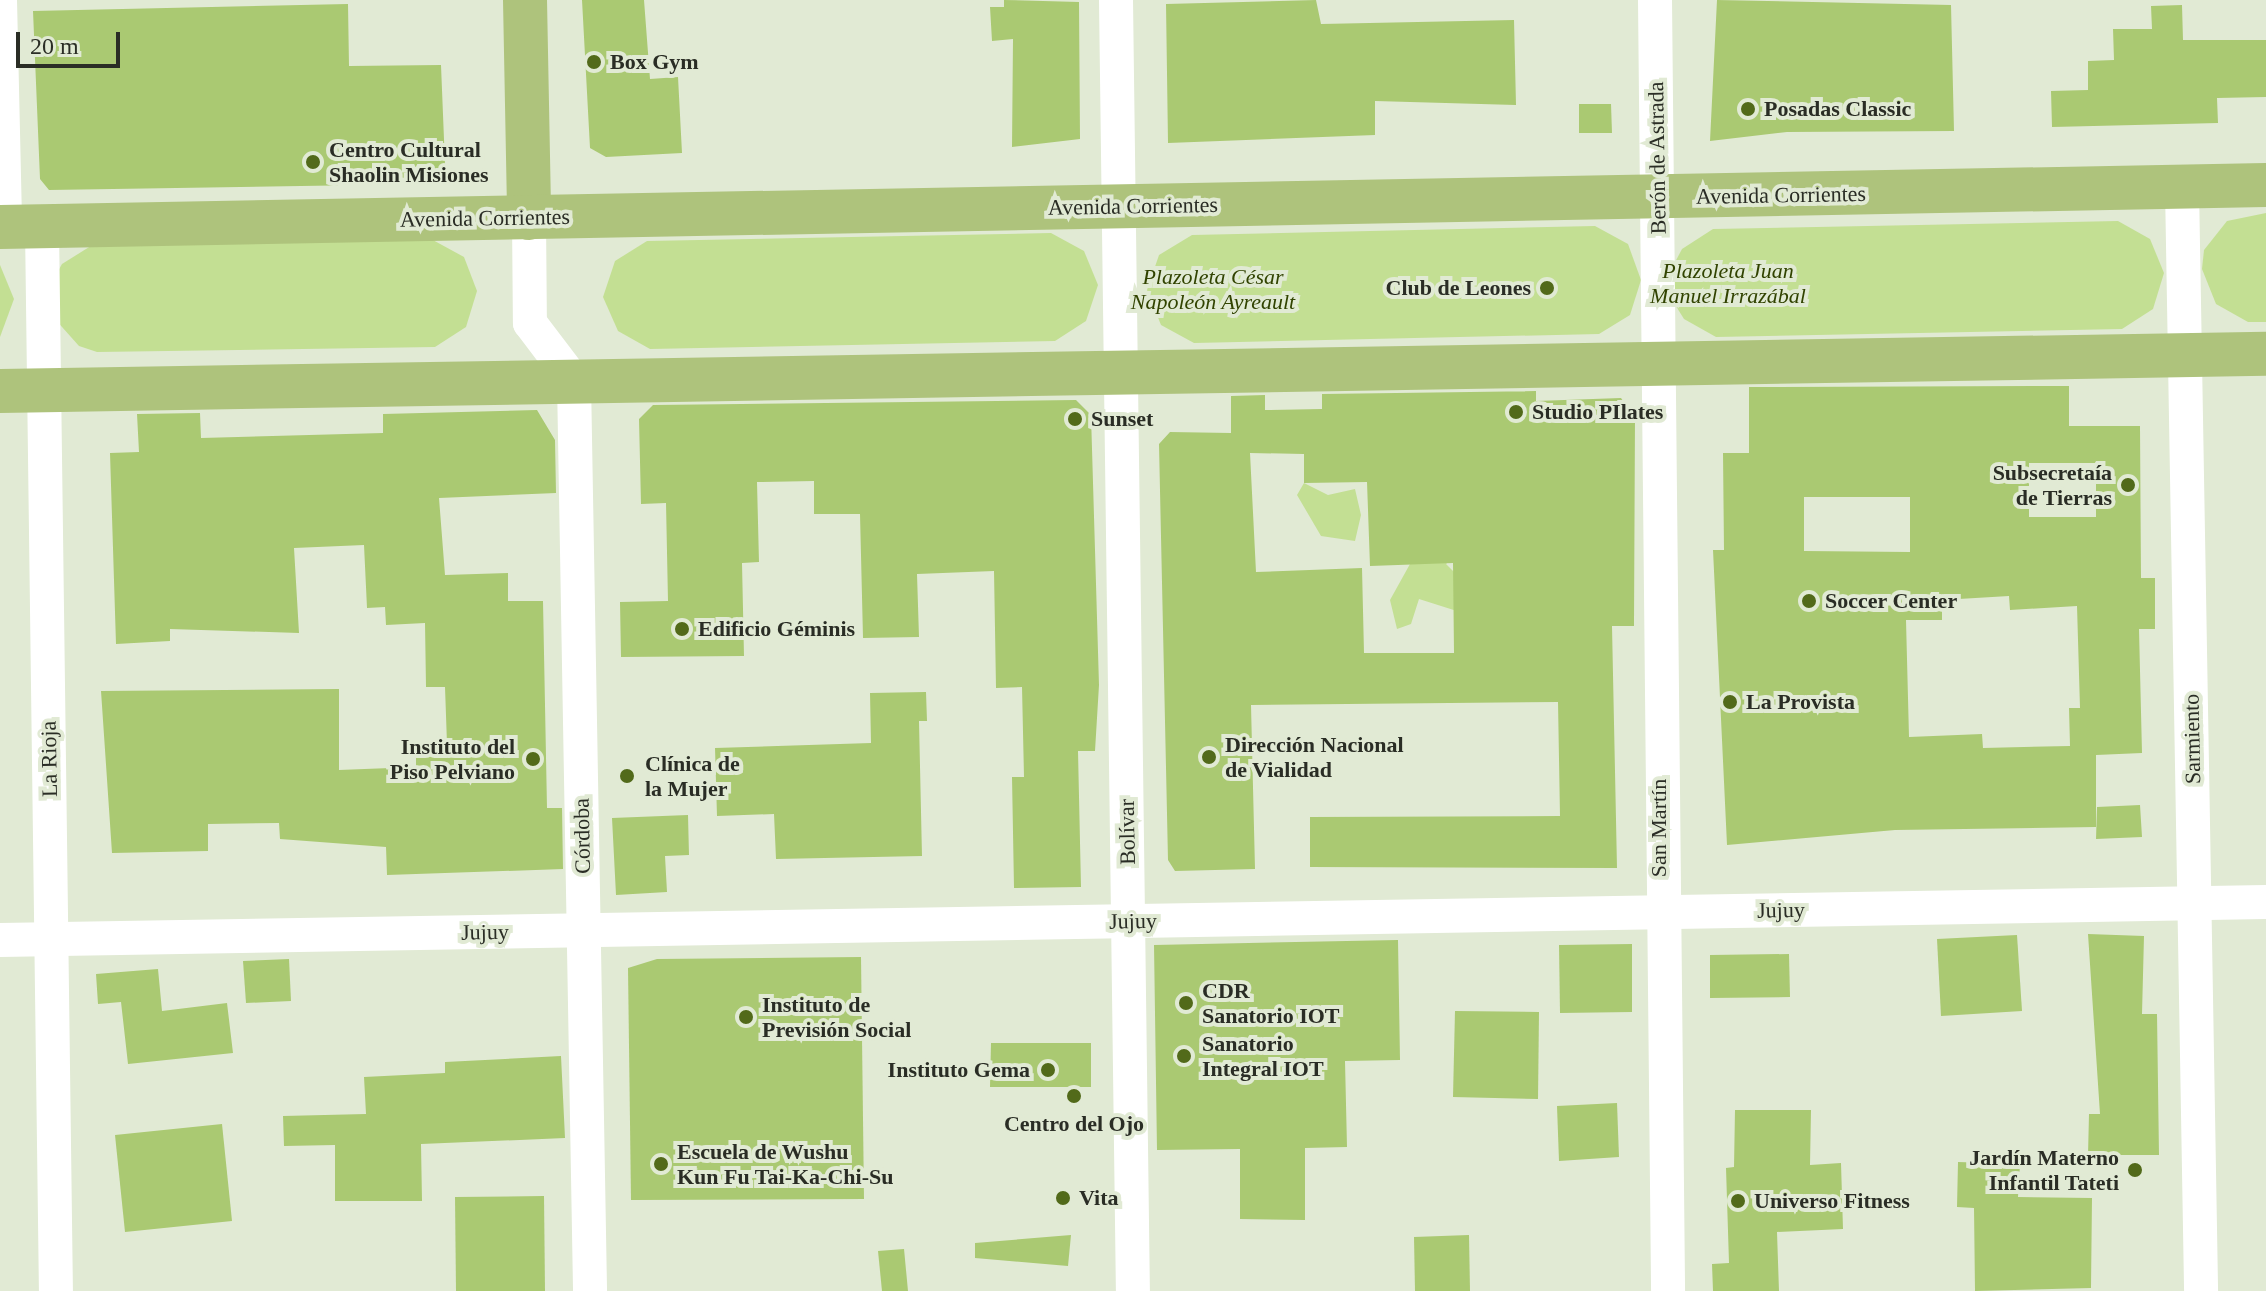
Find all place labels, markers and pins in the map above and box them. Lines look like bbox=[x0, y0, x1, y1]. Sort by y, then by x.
place label: Box Gym bbox=[610, 49, 699, 75]
marker: Box Gym bbox=[585, 53, 603, 71]
place label: Posadas Classic bbox=[1764, 96, 1911, 122]
marker: Posadas Classic bbox=[1739, 100, 1757, 118]
place label: Centro Cultural Shaolin Misiones bbox=[329, 136, 489, 188]
marker: Centro Cultural Shaolin Misiones bbox=[304, 153, 322, 171]
place label: Club de Leones bbox=[1386, 275, 1531, 301]
marker: Club de Leones bbox=[1538, 279, 1556, 297]
place label: Studio PIlates bbox=[1532, 399, 1663, 425]
marker: Studio PIlates bbox=[1507, 403, 1525, 421]
place label: Sunset bbox=[1091, 406, 1153, 432]
marker: Sunset bbox=[1066, 410, 1084, 428]
place label: Subsecretaía de Tierras bbox=[1993, 459, 2112, 510]
marker: Subsecretaía de Tierras bbox=[2119, 476, 2137, 494]
place label: Soccer Center bbox=[1825, 588, 1958, 614]
marker: Soccer Center bbox=[1800, 592, 1818, 610]
place label: Edificio Géminis bbox=[698, 616, 855, 642]
marker: Edificio Géminis bbox=[673, 620, 691, 638]
place label: La Provista bbox=[1746, 689, 1855, 715]
marker: La Provista bbox=[1721, 693, 1739, 711]
place label: Dirección Nacional de Vialidad bbox=[1225, 731, 1404, 782]
place label: Instituto del Piso Pelviano bbox=[390, 733, 515, 784]
marker: Instituto del Piso Pelviano bbox=[522, 748, 544, 770]
marker: Dirección Nacional de Vialidad bbox=[1200, 748, 1218, 766]
place label: Clínica de la Mujer bbox=[645, 750, 740, 802]
marker: Clínica de la Mujer bbox=[616, 765, 638, 787]
place label: CDR Sanatorio IOT bbox=[1202, 977, 1340, 1028]
place label: Instituto de Previsión Social bbox=[762, 991, 911, 1042]
marker: CDR Sanatorio IOT bbox=[1177, 994, 1195, 1012]
marker: Instituto de Previsión Social bbox=[737, 1008, 755, 1026]
place label: Sanatorio Integral IOT bbox=[1202, 1030, 1324, 1082]
marker: Sanatorio Integral IOT bbox=[1173, 1045, 1195, 1067]
place label: Instituto Gema bbox=[888, 1057, 1030, 1083]
marker: Instituto Gema bbox=[1037, 1059, 1059, 1081]
marker: Centro del Ojo bbox=[1063, 1085, 1085, 1107]
place label: Centro del Ojo bbox=[1004, 1111, 1144, 1137]
place label: Escuela de Wushu Kun Fu Tai-Ka-Chi-Su bbox=[677, 1138, 894, 1190]
place label: Jardín Materno Infantil Tateti bbox=[1969, 1144, 2119, 1196]
marker: Escuela de Wushu Kun Fu Tai-Ka-Chi-Su bbox=[652, 1155, 670, 1173]
marker: Jardín Materno Infantil Tateti bbox=[2126, 1161, 2144, 1179]
place label: Vita bbox=[1079, 1185, 1119, 1211]
place label: Universo Fitness bbox=[1754, 1188, 1910, 1214]
marker: Vita bbox=[1054, 1189, 1072, 1207]
marker: Universo Fitness bbox=[1729, 1192, 1747, 1210]

